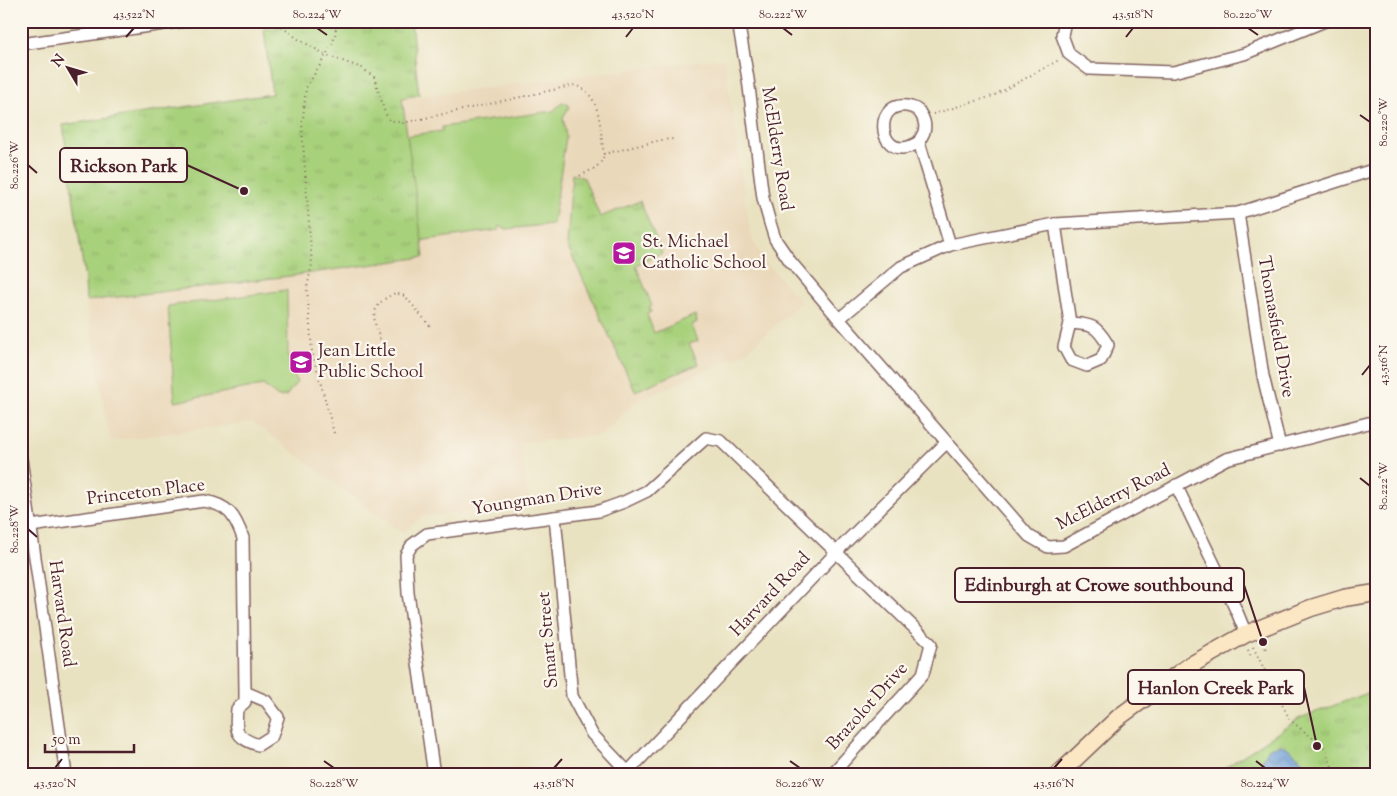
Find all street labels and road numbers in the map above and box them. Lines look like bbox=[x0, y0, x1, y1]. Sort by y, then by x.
street label: McElderry Road bbox=[753, 85, 799, 213]
street label: Thomasfield Drive bbox=[1250, 254, 1300, 400]
street label: McElderry Road bbox=[1052, 458, 1176, 538]
street label: Princeton Place bbox=[85, 473, 207, 513]
street label: Youngman Drive bbox=[470, 477, 604, 523]
street label: Harvard Road bbox=[725, 547, 817, 643]
street label: Harvard Road bbox=[41, 559, 81, 669]
street label: Smart Street bbox=[532, 591, 566, 689]
street label: Brazolot Drive bbox=[821, 657, 915, 757]

